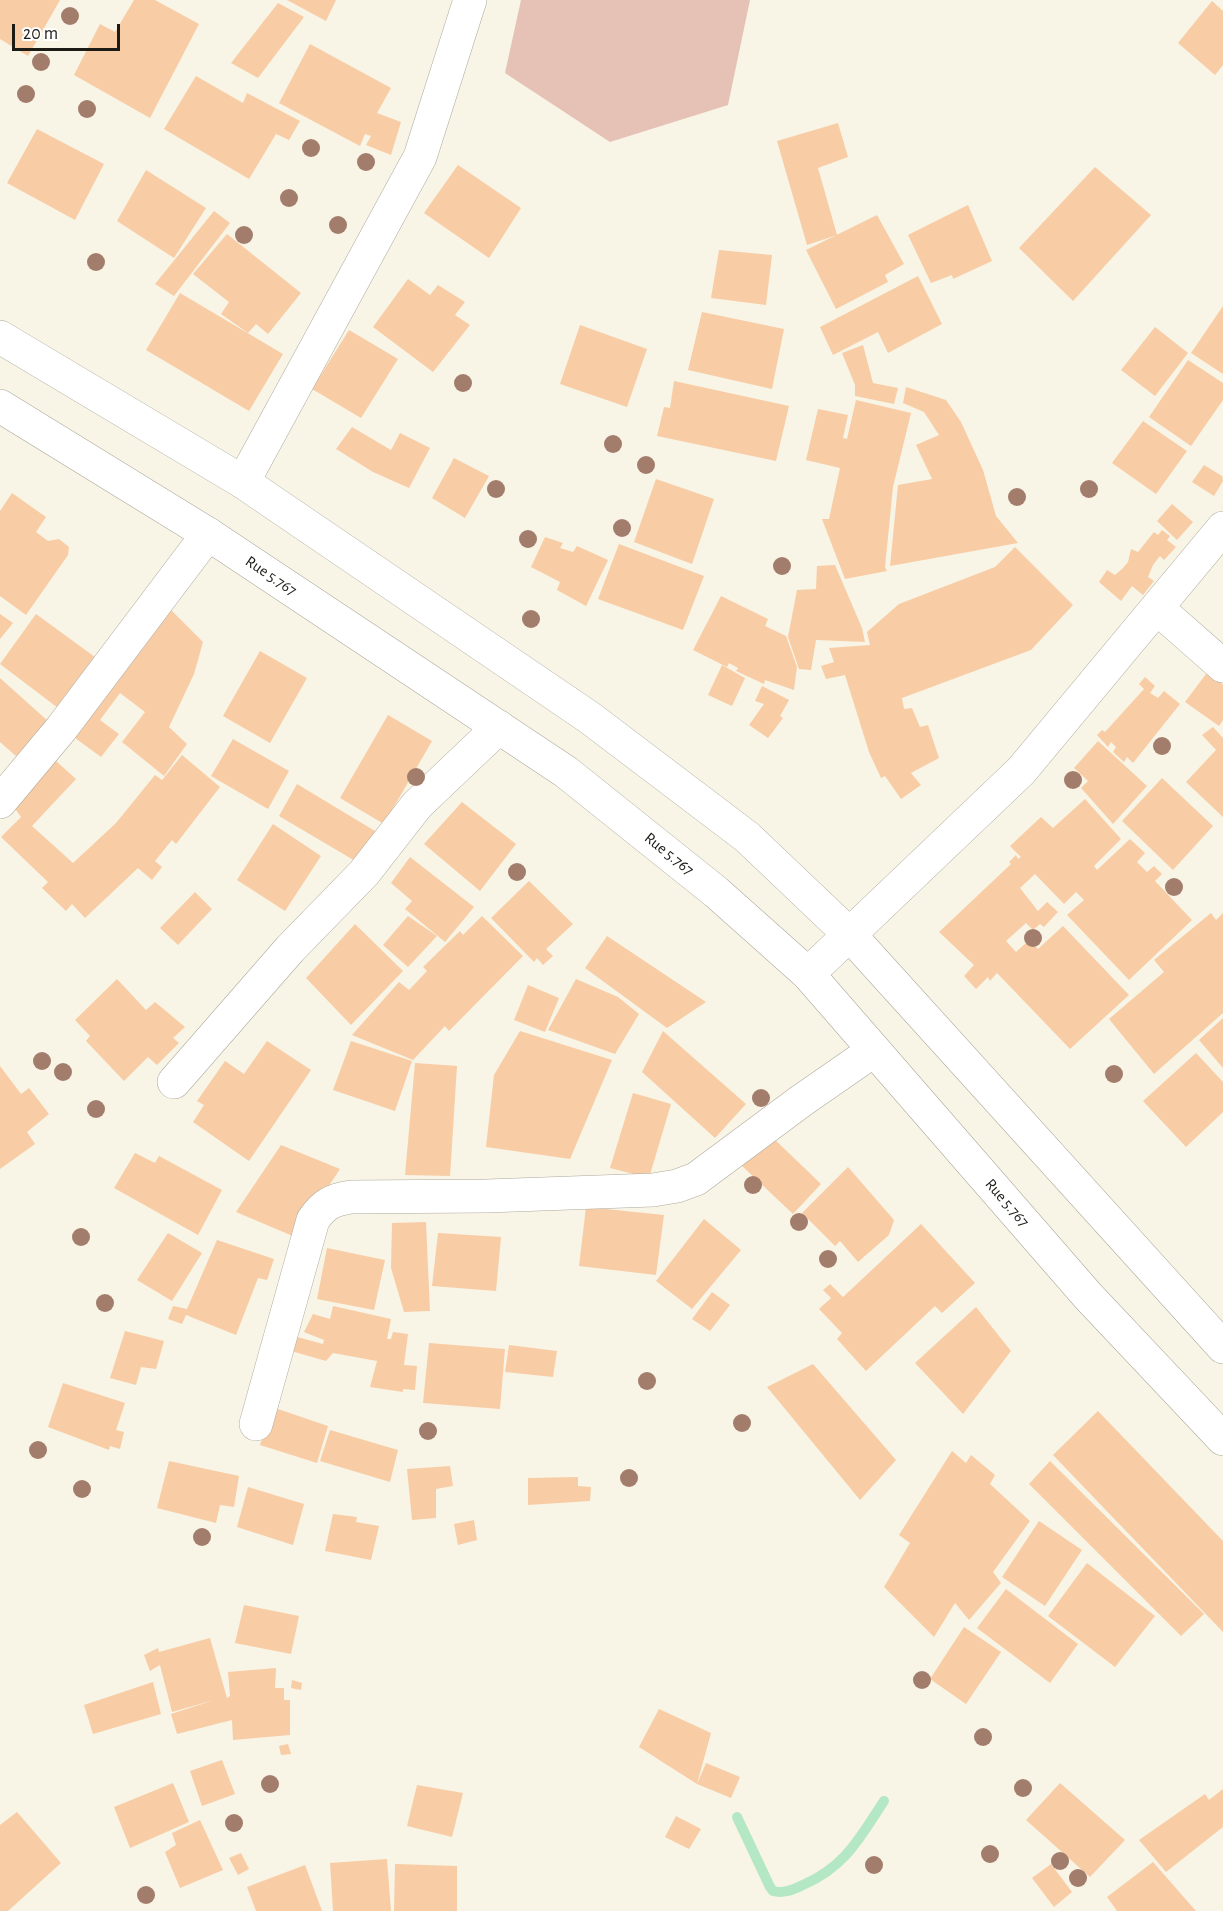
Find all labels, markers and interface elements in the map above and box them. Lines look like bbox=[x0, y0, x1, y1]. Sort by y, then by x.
scale bar bbox=[15, 12, 123, 50]
text: 20 m bbox=[23, 25, 58, 43]
street label: Rue 5.767 bbox=[242, 552, 300, 600]
street label: Rue 5.767 bbox=[640, 828, 698, 880]
street label: Rue 5.767 bbox=[981, 1175, 1033, 1231]

